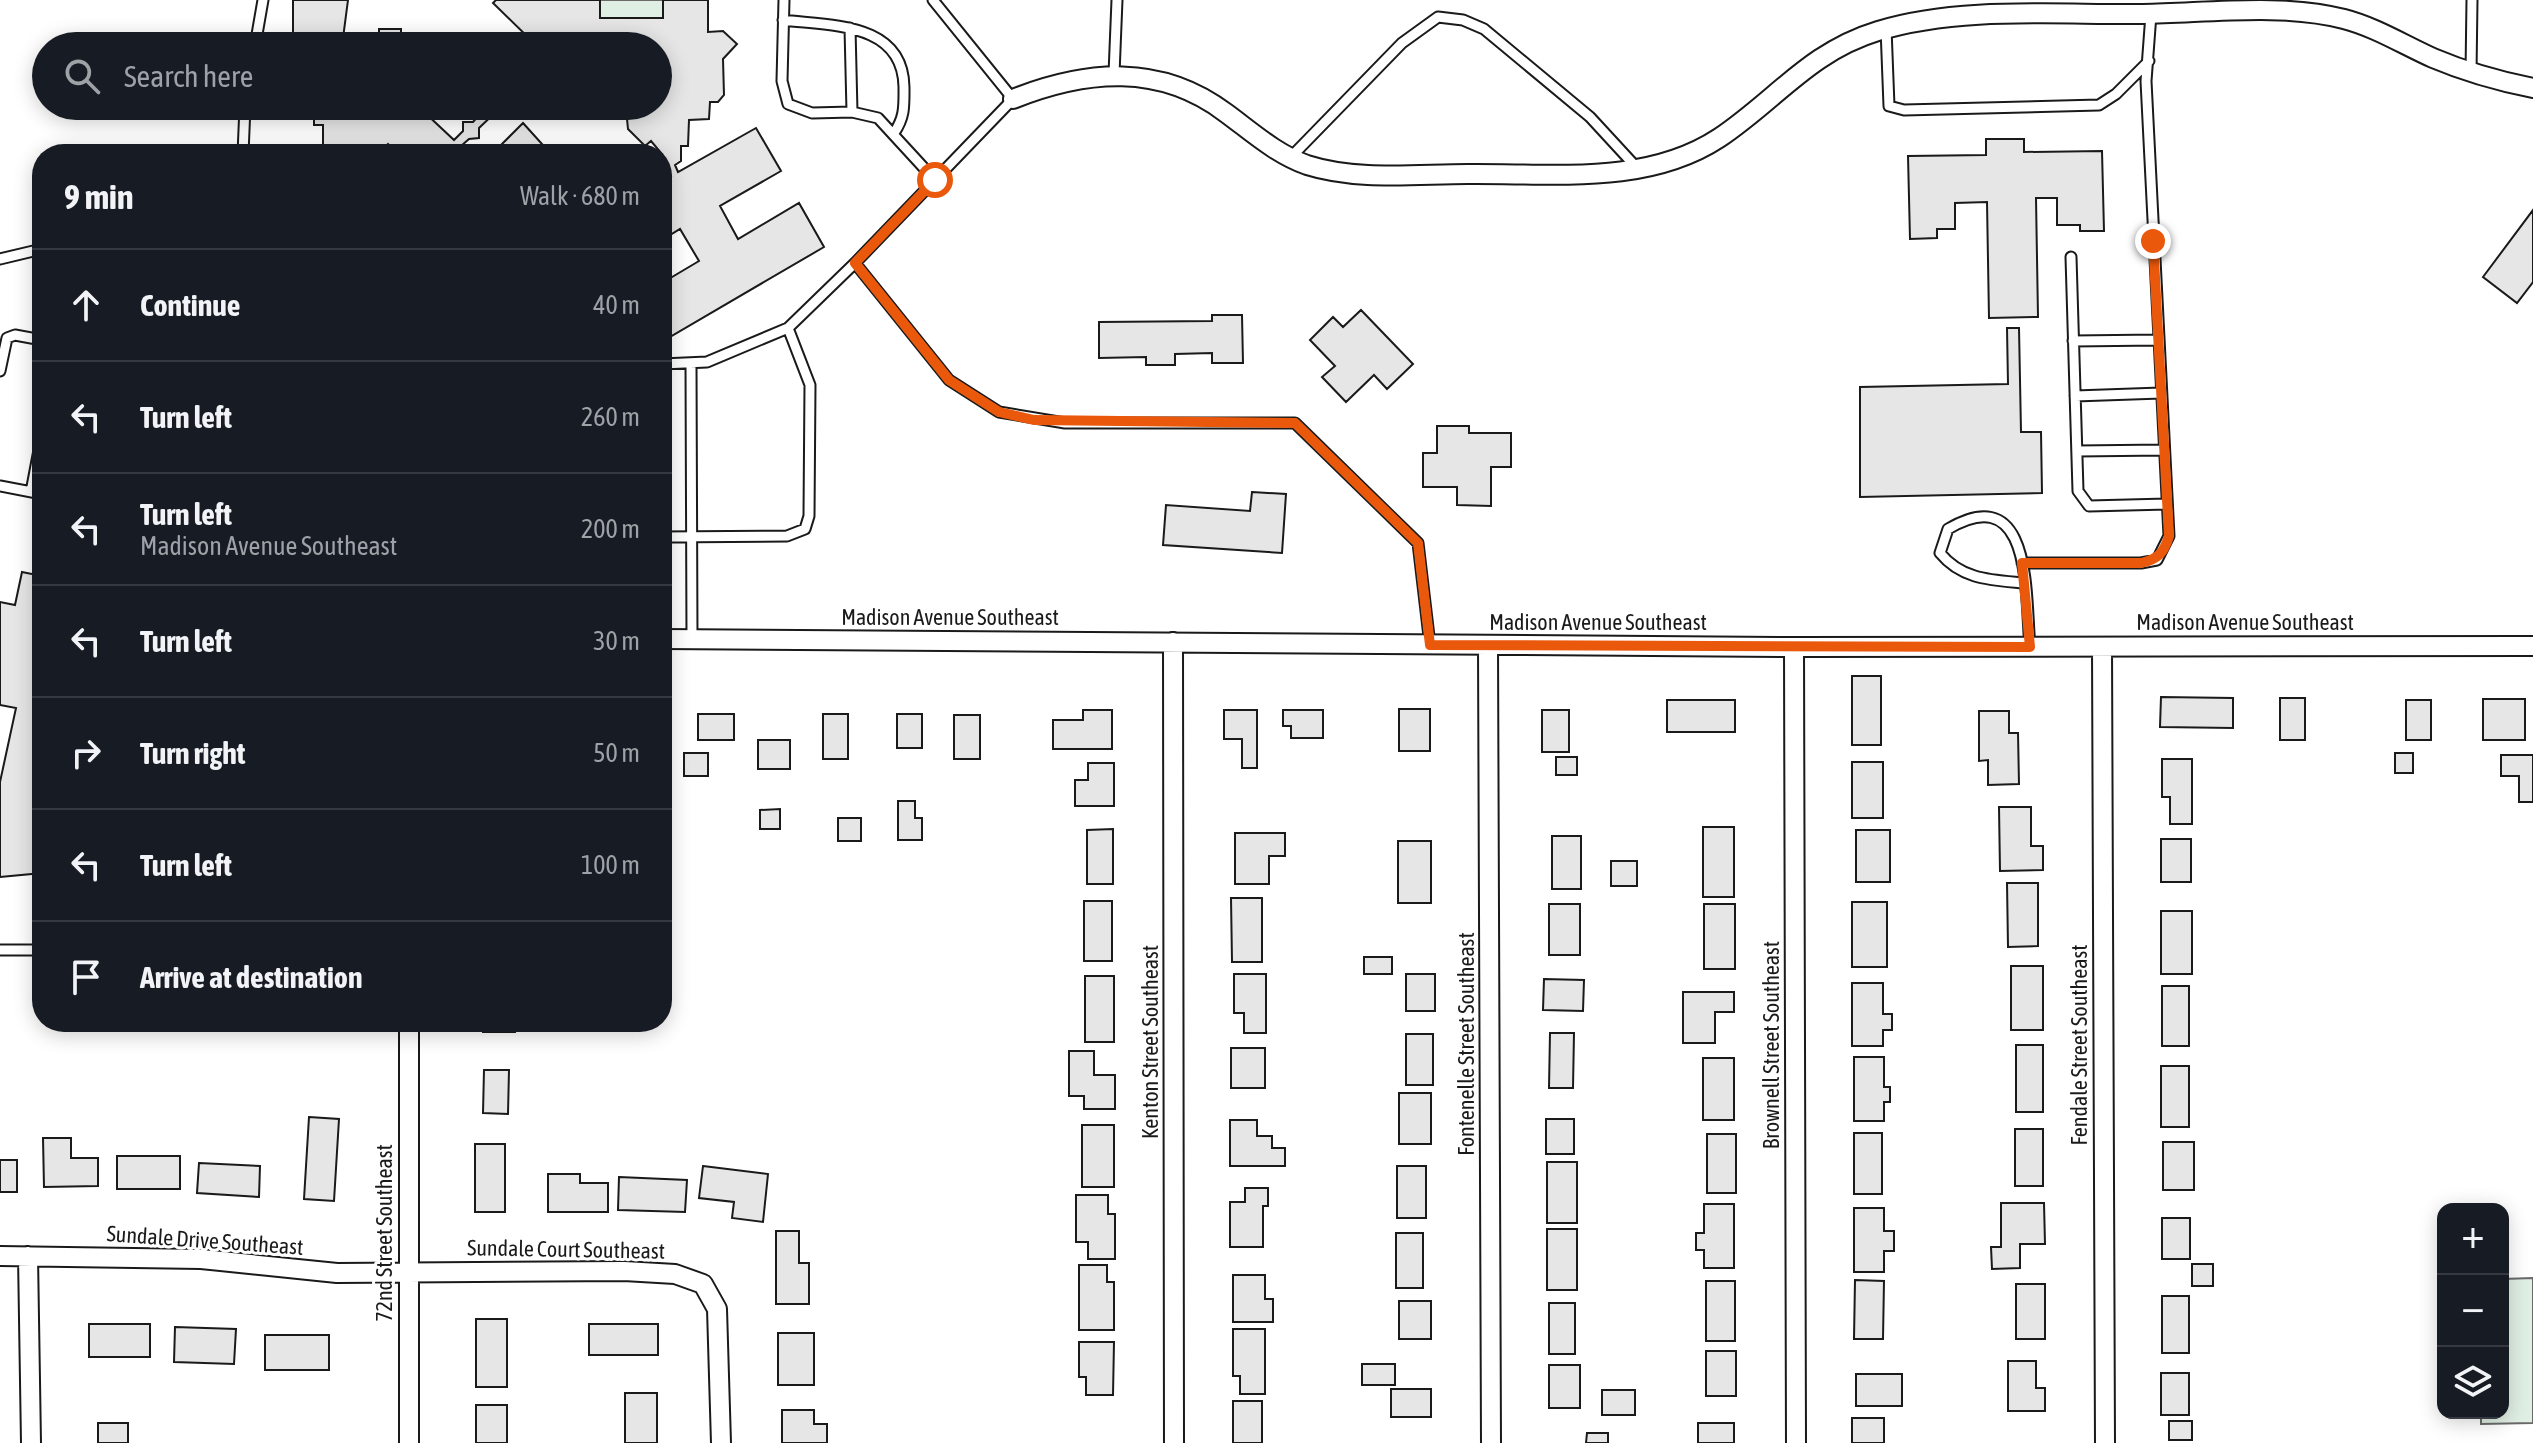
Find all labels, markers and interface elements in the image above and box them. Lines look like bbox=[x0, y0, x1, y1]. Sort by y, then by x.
search box bbox=[32, 32, 672, 120]
icon: search bbox=[60, 54, 104, 98]
text: Search here bbox=[124, 59, 253, 93]
route start bbox=[917, 162, 953, 198]
text: 9 min bbox=[64, 177, 133, 216]
text: Walk · 680 m bbox=[520, 181, 640, 211]
route end bbox=[2135, 223, 2171, 259]
icon: ahead bbox=[64, 283, 108, 327]
text: Continue bbox=[140, 288, 240, 322]
text: 40 m bbox=[593, 290, 640, 320]
icon: left bbox=[64, 395, 108, 439]
text: Turn left bbox=[140, 400, 232, 434]
text: 260 m bbox=[581, 402, 640, 432]
text: Turn left bbox=[140, 497, 232, 531]
icon: left bbox=[64, 507, 108, 551]
text: 200 m bbox=[581, 514, 640, 544]
text: Madison Avenue Southeast bbox=[140, 531, 397, 561]
street label: Madison Avenue Southeast bbox=[841, 604, 1059, 630]
street label: Madison Avenue Southeast bbox=[1489, 609, 1707, 635]
street label: Madison Avenue Southeast bbox=[2136, 609, 2354, 635]
icon: left bbox=[64, 619, 108, 663]
text: Turn left bbox=[140, 624, 232, 658]
text: 30 m bbox=[593, 626, 640, 656]
icon: right bbox=[64, 731, 108, 775]
text: Turn right bbox=[140, 736, 246, 770]
text: 50 m bbox=[593, 738, 640, 768]
icon: left bbox=[64, 843, 108, 887]
text: Turn left bbox=[140, 848, 232, 882]
text: 100 m bbox=[581, 850, 640, 880]
street label: Fontenelle Street Southeast bbox=[1453, 932, 1479, 1156]
street label: Brownell Street Southeast bbox=[1758, 941, 1784, 1149]
street label: Fendale Street Southeast bbox=[2066, 944, 2092, 1146]
street label: Kenton Street Southeast bbox=[1137, 945, 1163, 1139]
icon: arrive bbox=[64, 955, 108, 999]
text: Arrive at destination bbox=[140, 960, 362, 994]
street label: 72nd Street Southeast bbox=[371, 1144, 397, 1322]
map controls bbox=[2437, 1203, 2509, 1419]
button: + bbox=[2437, 1203, 2509, 1275]
street label: Sundale Drive Southeast bbox=[106, 1220, 304, 1260]
street label: Sundale Court Southeast bbox=[467, 1234, 665, 1264]
button: − bbox=[2437, 1275, 2509, 1347]
button: layers bbox=[2437, 1347, 2509, 1419]

